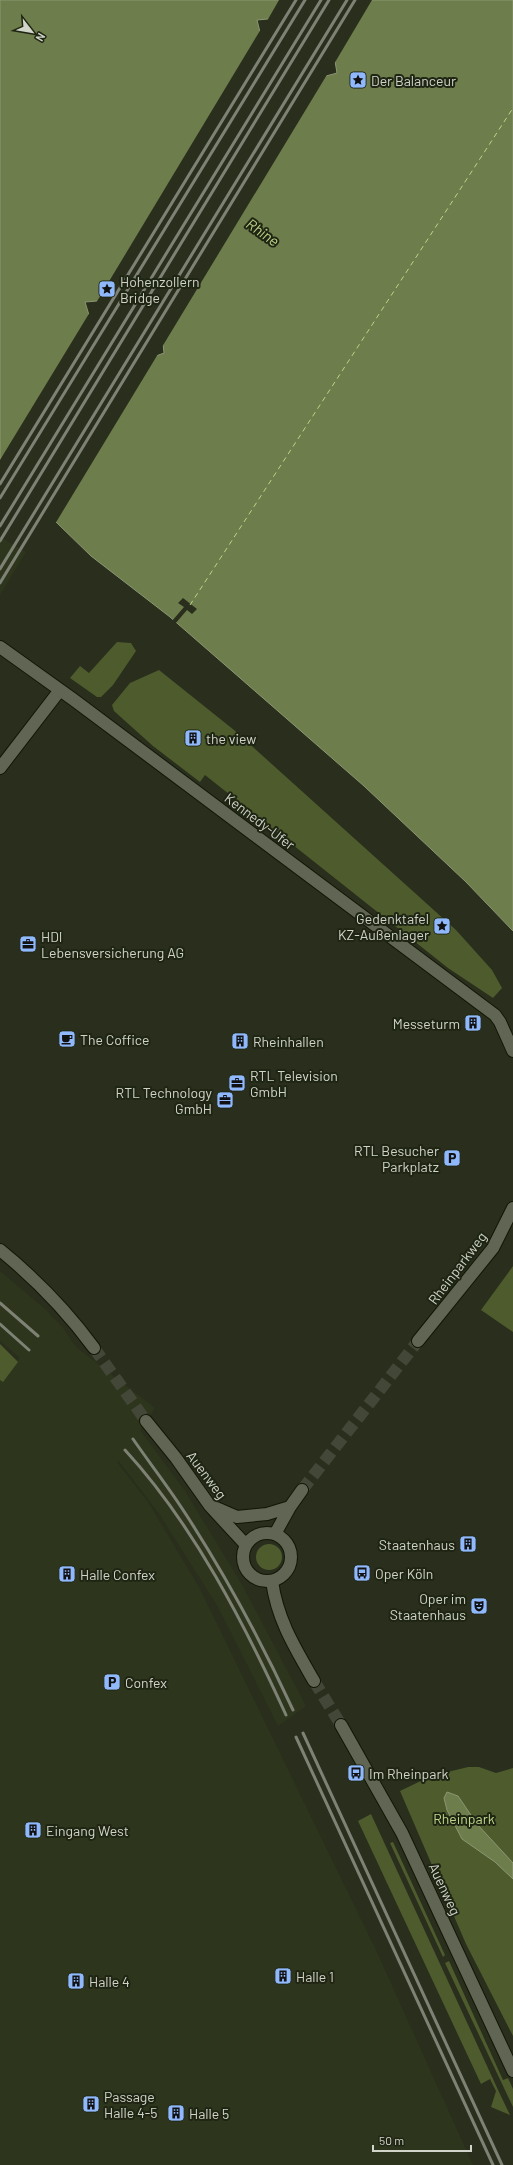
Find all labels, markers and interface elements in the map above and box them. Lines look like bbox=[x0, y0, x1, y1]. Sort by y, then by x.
north arrow bbox=[12, 12, 52, 52]
text: N bbox=[34, 31, 48, 44]
place icon: Der Balanceur bbox=[348, 70, 368, 90]
place label: Der Balanceur bbox=[371, 72, 456, 89]
water label: Rhine bbox=[243, 214, 283, 250]
place label: Hohenzollern Bridge bbox=[120, 273, 200, 306]
place icon: Hohenzollern Bridge bbox=[97, 279, 117, 299]
building icon: the view bbox=[183, 728, 203, 748]
place label: the view bbox=[206, 730, 256, 747]
street label: Kennedy-Ufer bbox=[222, 789, 298, 853]
place label: Gedenktafel KZ-Außenlager bbox=[338, 910, 429, 943]
place icon: Gedenktafel KZ-Außenlager bbox=[432, 916, 452, 936]
place label: HDI Lebensversicherung AG bbox=[41, 928, 184, 961]
office icon: HDI Lebensversicherung AG bbox=[18, 934, 38, 954]
building icon: Messeturm bbox=[463, 1013, 483, 1033]
place label: Messeturm bbox=[393, 1015, 460, 1032]
cafe icon: The Coffice bbox=[57, 1029, 77, 1049]
place label: The Coffice bbox=[80, 1031, 150, 1048]
building icon: Rheinhallen bbox=[230, 1031, 250, 1051]
place label: Rheinhallen bbox=[253, 1033, 324, 1050]
place label: RTL Television GmbH bbox=[250, 1067, 338, 1100]
office icon: RTL Television GmbH bbox=[227, 1073, 247, 1093]
place label: RTL Technology GmbH bbox=[116, 1084, 213, 1117]
office icon: RTL Technology GmbH bbox=[215, 1090, 235, 1110]
place label: RTL Besucher Parkplatz bbox=[354, 1142, 439, 1175]
parking icon: RTL Besucher Parkplatz bbox=[442, 1148, 462, 1168]
street label: Rheinparkweg bbox=[424, 1228, 490, 1308]
street label: Auenweg bbox=[183, 1448, 231, 1502]
building icon: Staatenhaus bbox=[458, 1534, 478, 1554]
place label: Staatenhaus bbox=[379, 1536, 455, 1553]
bus stop icon: Oper Köln bbox=[352, 1563, 372, 1583]
building icon: Halle Confex bbox=[57, 1564, 77, 1584]
place label: Oper Köln bbox=[375, 1565, 433, 1582]
place label: Halle Confex bbox=[80, 1566, 155, 1583]
place label: Oper im Staatenhaus bbox=[390, 1590, 466, 1623]
theatre icon: Oper im Staatenhaus bbox=[469, 1596, 489, 1616]
parking icon: Confex bbox=[102, 1672, 122, 1692]
place label: Confex bbox=[125, 1674, 167, 1691]
bus stop icon: Im Rheinpark bbox=[346, 1763, 366, 1783]
place label: Im Rheinpark bbox=[369, 1765, 449, 1782]
park label: Rheinpark bbox=[433, 1810, 495, 1827]
building icon: Eingang West bbox=[23, 1820, 43, 1840]
place label: Eingang West bbox=[46, 1822, 129, 1839]
street label: Auenweg bbox=[426, 1860, 464, 1918]
building icon: Halle 1 bbox=[273, 1966, 293, 1986]
place label: Halle 1 bbox=[296, 1968, 334, 1985]
building icon: Halle 4 bbox=[66, 1971, 86, 1991]
place label: Halle 4 bbox=[89, 1973, 130, 1990]
place label: Passage Halle 4-5 bbox=[104, 2088, 157, 2121]
building icon: Passage Halle 4-5 bbox=[81, 2094, 101, 2114]
building icon: Halle 5 bbox=[166, 2103, 186, 2123]
place label: Halle 5 bbox=[189, 2105, 229, 2122]
scale bar bbox=[373, 2127, 471, 2153]
text: 50 m bbox=[379, 2133, 404, 2147]

